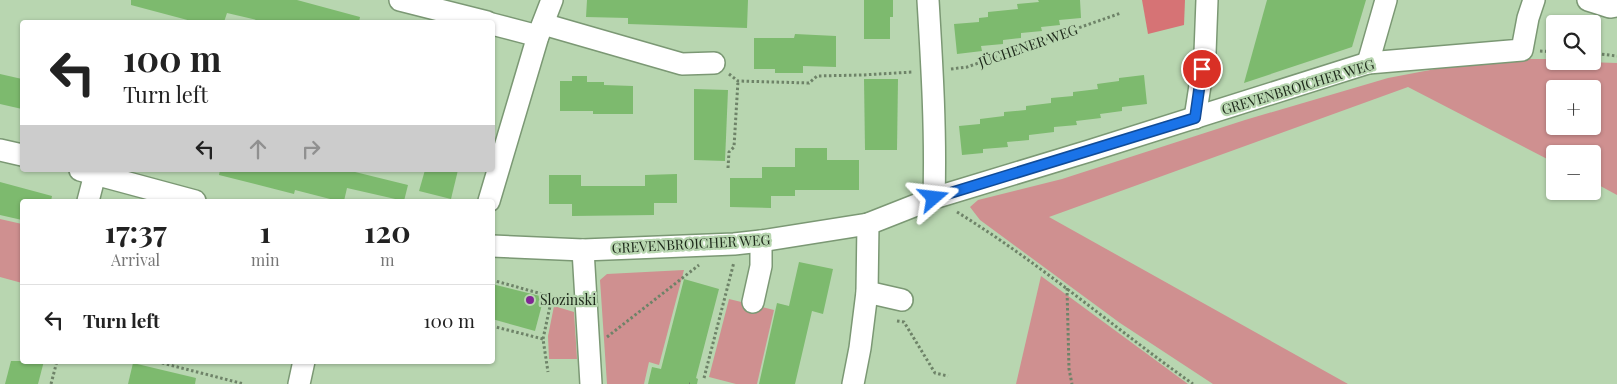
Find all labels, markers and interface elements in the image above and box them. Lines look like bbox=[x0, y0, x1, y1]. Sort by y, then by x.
map controls bbox=[1546, 15, 1601, 200]
button: search bbox=[1546, 15, 1601, 70]
street label: JÜCHENER WEG bbox=[975, 20, 1080, 72]
text: 100 m bbox=[123, 34, 221, 81]
icon: left bbox=[40, 40, 105, 105]
pin bbox=[1181, 48, 1223, 90]
street label: GREVENBROICHER WEG bbox=[1219, 54, 1377, 119]
icon: arrive bbox=[1188, 55, 1216, 83]
text: Turn left bbox=[123, 79, 208, 109]
button: + bbox=[1546, 80, 1601, 135]
icon: left bbox=[191, 135, 219, 163]
icon: ahead bbox=[244, 135, 272, 163]
icon: right bbox=[297, 135, 325, 163]
button: − bbox=[1546, 145, 1601, 200]
position arrow bbox=[907, 171, 959, 223]
text: 17:37 bbox=[104, 211, 167, 251]
text: 1 bbox=[260, 211, 271, 251]
text: 120 bbox=[364, 211, 411, 251]
street label: GREVENBROICHER WEG bbox=[611, 230, 771, 257]
text: Arrival bbox=[111, 249, 160, 270]
text: min bbox=[251, 249, 280, 270]
text: m bbox=[380, 249, 394, 270]
place label: Slozinski bbox=[540, 290, 596, 309]
marker: Slozinski bbox=[524, 294, 536, 306]
icon: left bbox=[40, 306, 68, 334]
text: Turn left bbox=[83, 307, 160, 333]
text: 100 m bbox=[424, 307, 475, 333]

